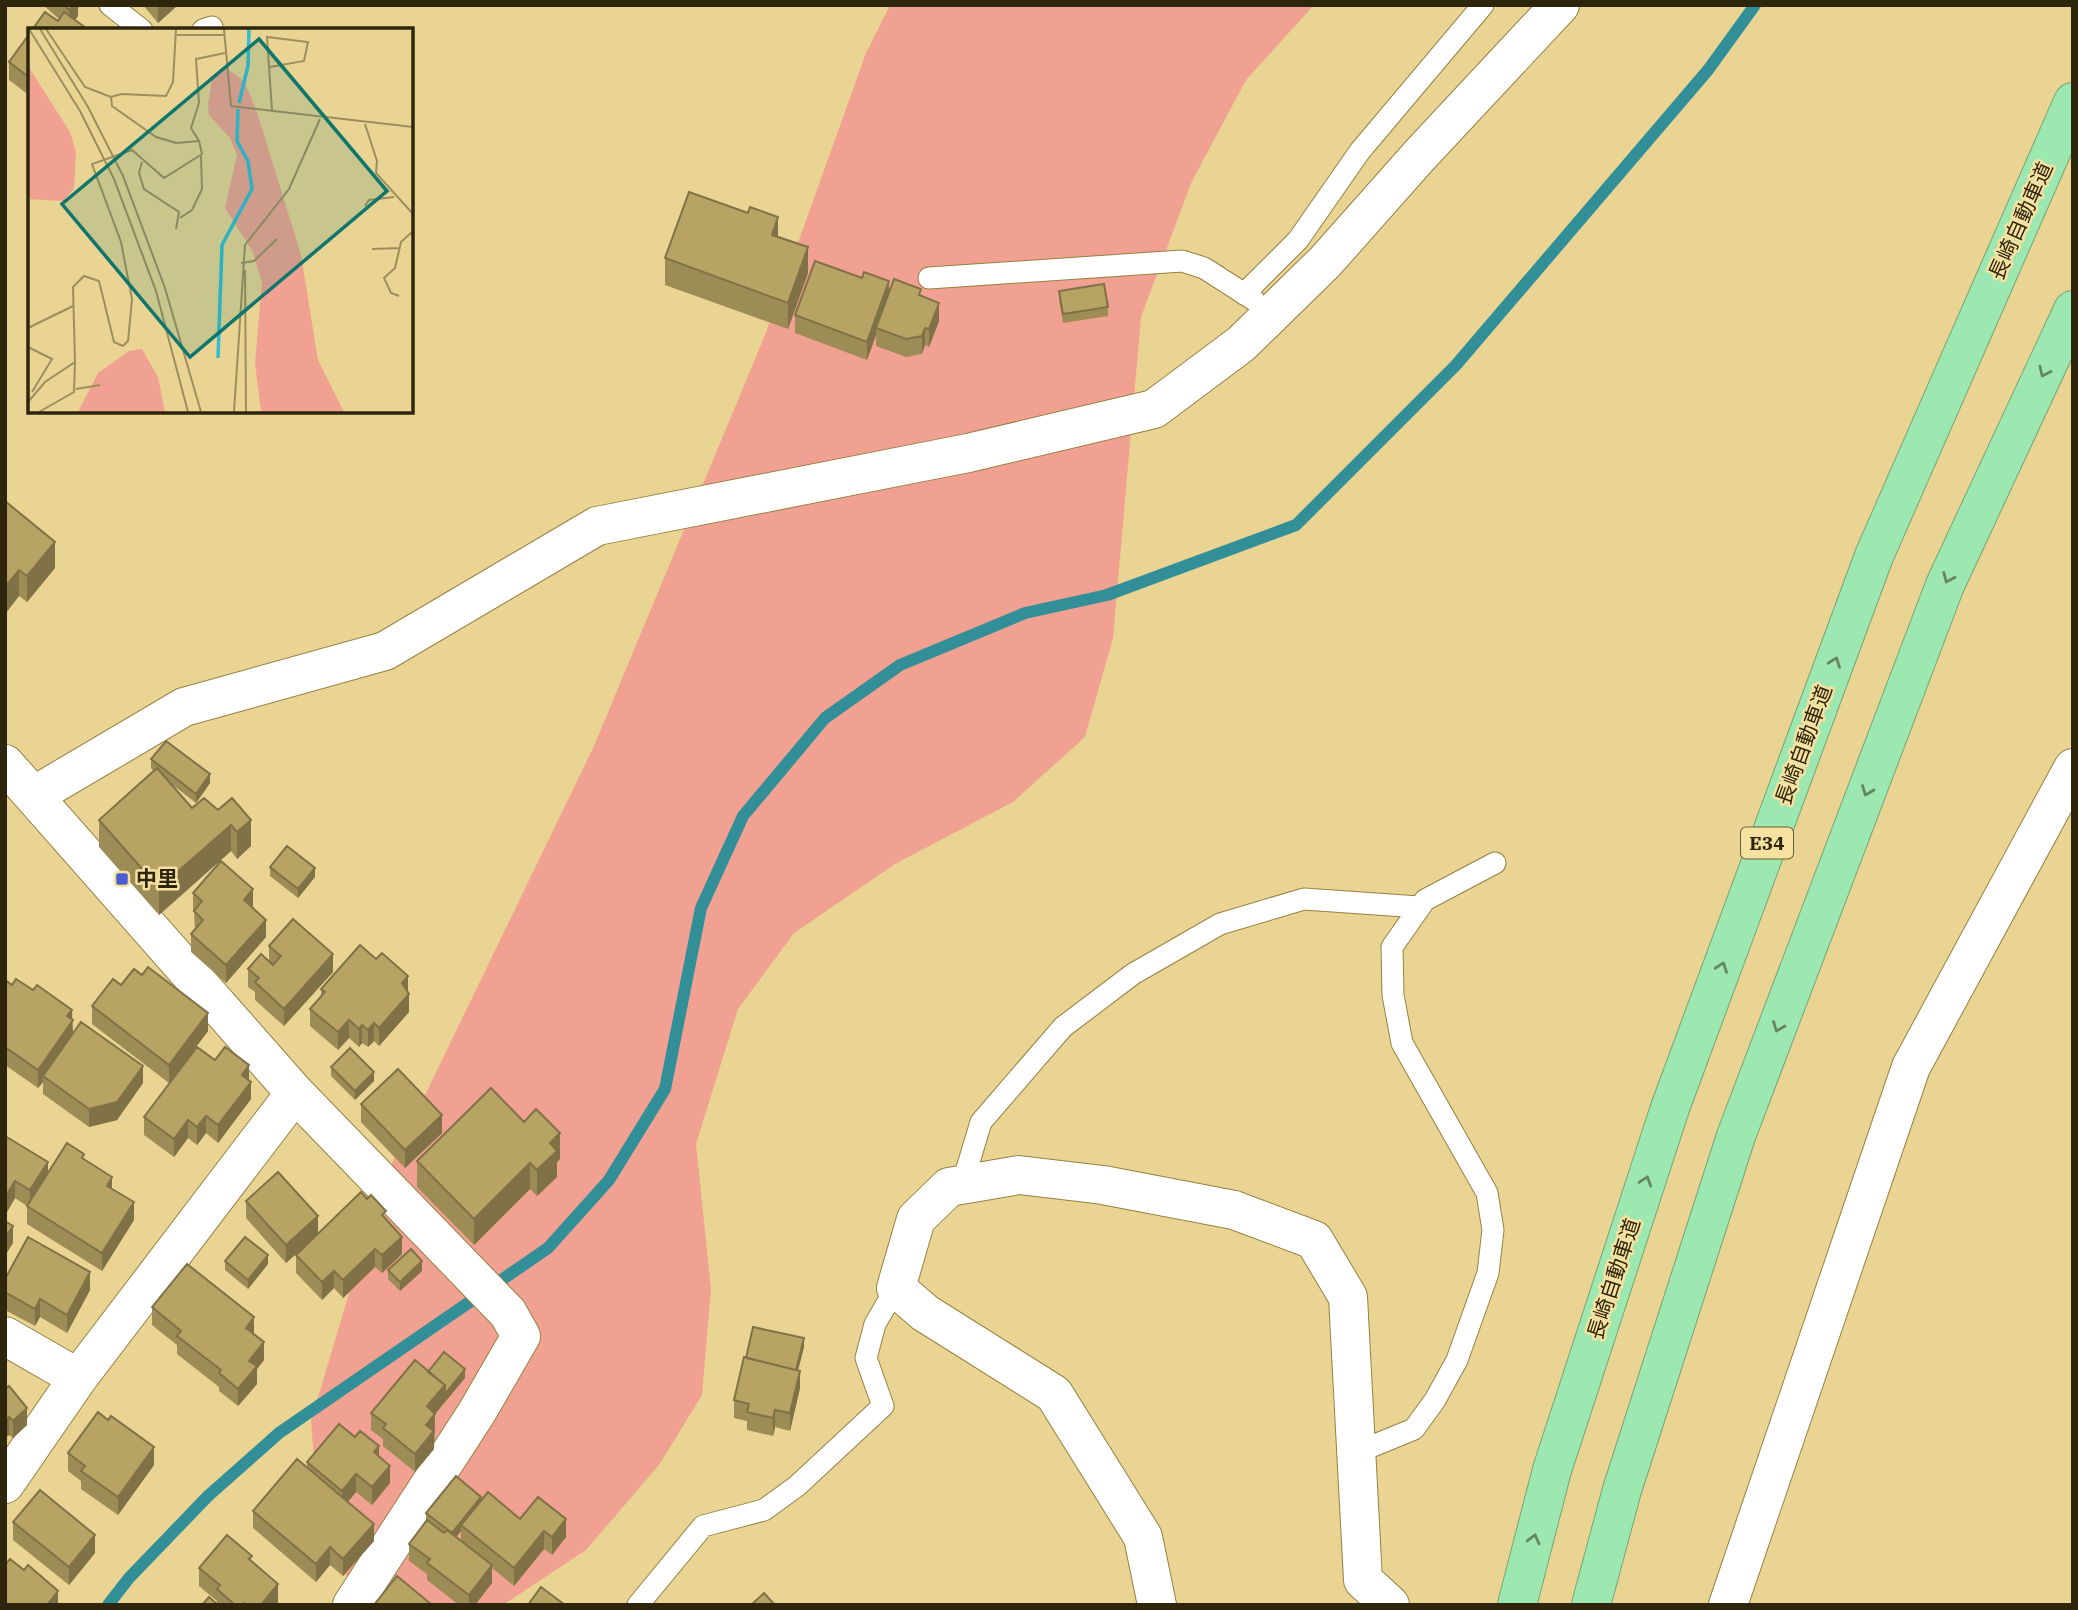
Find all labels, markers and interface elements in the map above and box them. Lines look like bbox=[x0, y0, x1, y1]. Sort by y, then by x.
inset map bbox=[28, 28, 413, 413]
street label: 長崎自動車道 bbox=[1982, 157, 2059, 284]
one-way arrow bbox=[2038, 365, 2052, 377]
one-way arrow bbox=[1942, 571, 1956, 584]
one-way arrow bbox=[1826, 656, 1840, 668]
street label: 長崎自動車道 bbox=[1768, 681, 1838, 809]
one-way arrow bbox=[1861, 784, 1875, 796]
road number: E34 bbox=[1741, 828, 1793, 858]
place label: 中里 bbox=[136, 864, 178, 892]
marker: 中里 bbox=[114, 871, 130, 887]
one-way arrow bbox=[1713, 961, 1727, 973]
one-way arrow bbox=[1772, 1020, 1786, 1032]
one-way arrow bbox=[1637, 1176, 1652, 1188]
street label: 長崎自動車道 bbox=[1580, 1214, 1646, 1343]
one-way arrow bbox=[1526, 1533, 1540, 1545]

